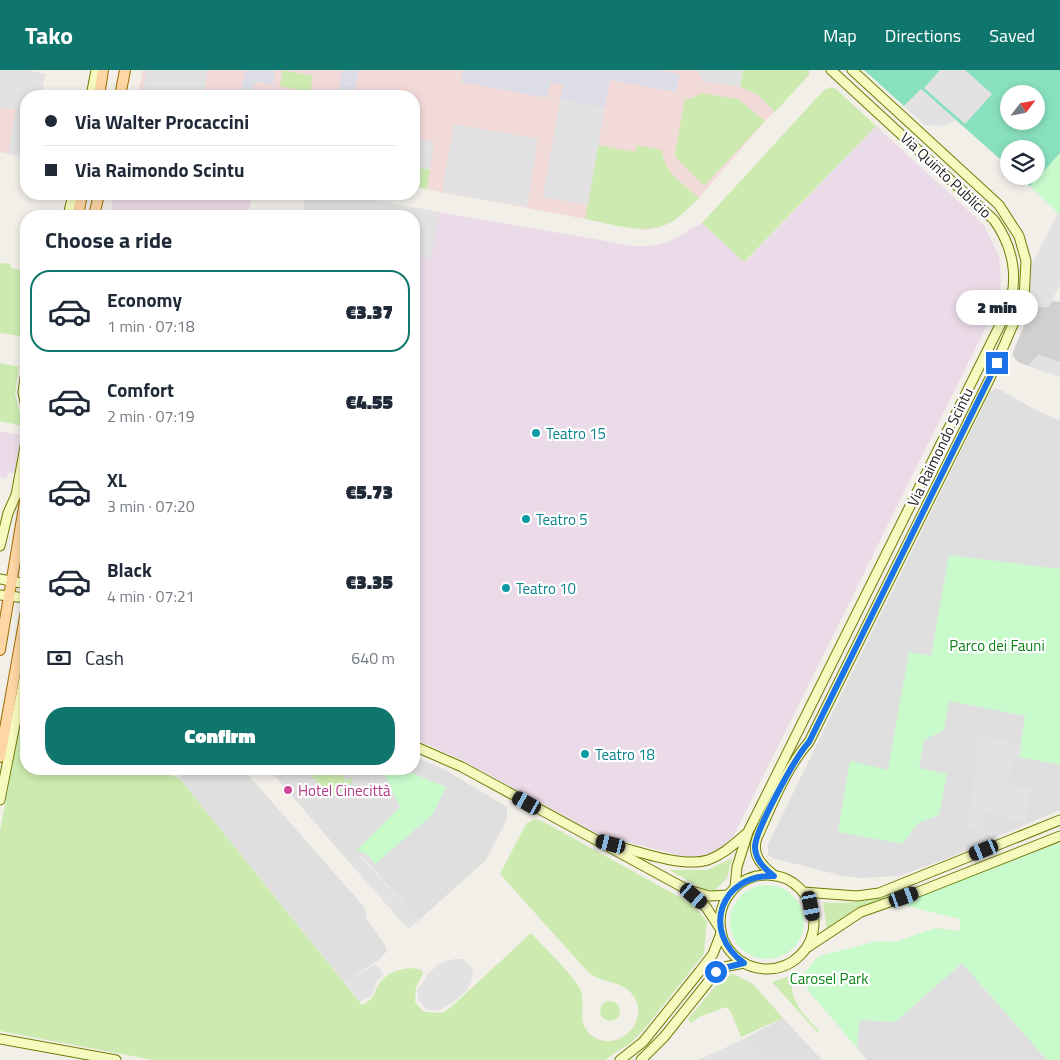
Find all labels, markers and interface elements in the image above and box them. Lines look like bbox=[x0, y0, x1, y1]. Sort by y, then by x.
text: Tako bbox=[25, 17, 73, 53]
text: Map bbox=[823, 22, 857, 49]
text: Directions bbox=[885, 22, 961, 49]
text: Saved bbox=[989, 22, 1035, 49]
north arrow bbox=[1000, 85, 1045, 130]
map controls bbox=[1000, 85, 1045, 185]
text: Via Walter Procaccini bbox=[75, 107, 249, 136]
street label: Via Quinto Publicio bbox=[895, 126, 997, 224]
button: layers bbox=[1000, 140, 1045, 185]
text: Via Raimondo Scintu bbox=[75, 155, 244, 184]
text: Choose a ride bbox=[45, 223, 172, 257]
text: Economy bbox=[107, 285, 182, 314]
icon: car bbox=[47, 289, 92, 334]
callout: 2 min bbox=[956, 290, 1038, 326]
text: 2 min bbox=[977, 295, 1017, 319]
text: €3.37 bbox=[346, 297, 393, 326]
text: 1 min · 07:18 bbox=[107, 314, 195, 338]
route end bbox=[986, 352, 1008, 374]
text: Comfort bbox=[107, 375, 174, 404]
icon: car bbox=[47, 379, 92, 424]
street label: Via Raimondo Scintu bbox=[901, 384, 979, 510]
text: €4.55 bbox=[346, 387, 393, 416]
text: 2 min · 07:19 bbox=[107, 404, 195, 428]
place label: Teatro 15 bbox=[546, 422, 606, 445]
marker: Teatro 15 bbox=[530, 427, 542, 439]
text: XL bbox=[107, 465, 127, 494]
icon: car bbox=[47, 469, 92, 514]
text: €5.73 bbox=[346, 477, 393, 506]
text: 3 min · 07:20 bbox=[107, 494, 195, 518]
place label: Teatro 5 bbox=[536, 508, 588, 531]
marker: Teatro 5 bbox=[520, 513, 532, 525]
text: Black bbox=[107, 555, 152, 584]
icon: car bbox=[47, 559, 92, 604]
text: €3.35 bbox=[346, 567, 393, 596]
place label: Teatro 10 bbox=[516, 577, 576, 600]
marker: Teatro 10 bbox=[500, 582, 512, 594]
text: 4 min · 07:21 bbox=[107, 584, 195, 608]
park label: Parco dei Fauni bbox=[949, 634, 1045, 657]
text: Cash bbox=[85, 643, 124, 672]
icon: cash bbox=[45, 644, 73, 672]
text: 640 m bbox=[351, 646, 395, 670]
button: Confirm bbox=[45, 707, 395, 765]
place label: Teatro 18 bbox=[595, 743, 655, 766]
marker: Teatro 18 bbox=[579, 748, 591, 760]
place label: Hotel Cinecittà bbox=[298, 779, 391, 802]
marker: Hotel Cinecittà bbox=[282, 784, 294, 796]
car bbox=[510, 789, 543, 817]
car bbox=[594, 833, 627, 855]
car bbox=[967, 837, 1000, 863]
car bbox=[677, 880, 710, 912]
car bbox=[887, 885, 920, 909]
car bbox=[800, 890, 821, 922]
route start bbox=[705, 961, 727, 983]
park label: Carosel Park bbox=[790, 967, 868, 990]

